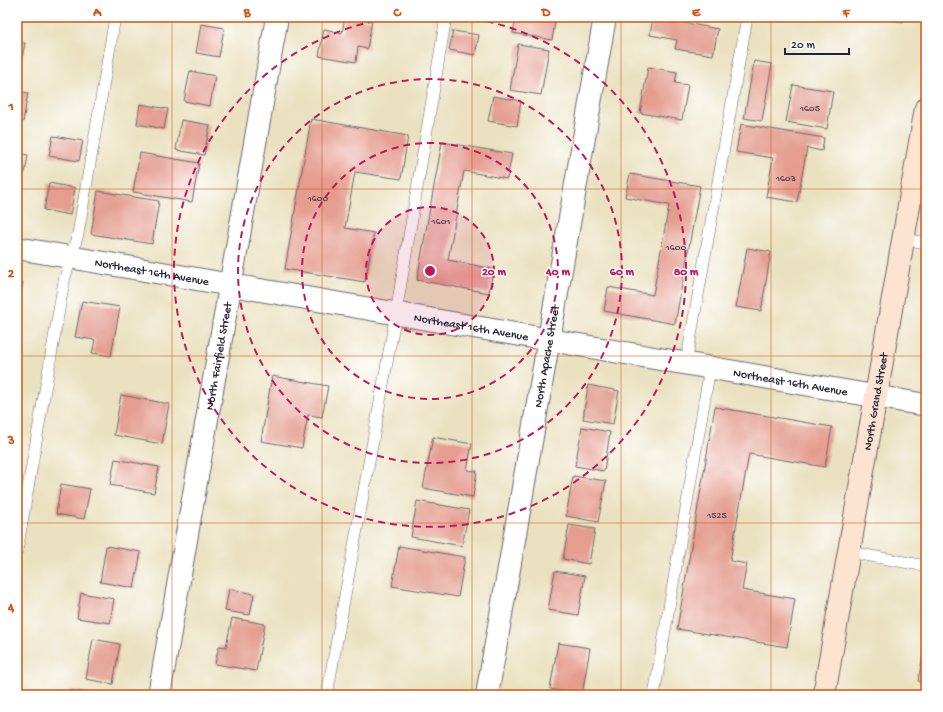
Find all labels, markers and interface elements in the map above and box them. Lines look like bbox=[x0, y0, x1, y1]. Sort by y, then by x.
text: A bbox=[92, 6, 102, 21]
text: B bbox=[243, 6, 252, 21]
text: C bbox=[392, 6, 402, 21]
text: D bbox=[541, 6, 551, 21]
text: E bbox=[692, 6, 701, 21]
text: F bbox=[842, 6, 851, 21]
scale bar bbox=[785, 30, 849, 56]
text: 20 m bbox=[791, 39, 816, 53]
text: 1 bbox=[7, 100, 14, 115]
house number: 1605 bbox=[799, 103, 820, 115]
house number: 1603 bbox=[775, 173, 796, 185]
house number: 1600 bbox=[307, 193, 329, 205]
house number: 1601 bbox=[431, 216, 450, 228]
house number: 1600 bbox=[665, 242, 687, 254]
street label: Northeast 16th Avenue bbox=[93, 257, 211, 290]
centre of rings bbox=[423, 264, 437, 278]
text: 20 m bbox=[482, 266, 507, 280]
text: 40 m bbox=[545, 266, 570, 280]
text: 60 m bbox=[610, 266, 635, 280]
text: 80 m bbox=[674, 266, 699, 280]
text: 2 bbox=[8, 267, 15, 282]
street label: North Fairfield Street bbox=[204, 300, 236, 411]
street label: North Apache Street bbox=[532, 303, 564, 409]
street label: Northeast 16th Avenue bbox=[413, 312, 530, 345]
street label: North Grand Street bbox=[862, 351, 893, 452]
street label: Northeast 16th Avenue bbox=[732, 367, 849, 400]
text: 3 bbox=[7, 434, 15, 449]
house number: 1525 bbox=[706, 510, 727, 522]
text: 4 bbox=[7, 601, 15, 616]

